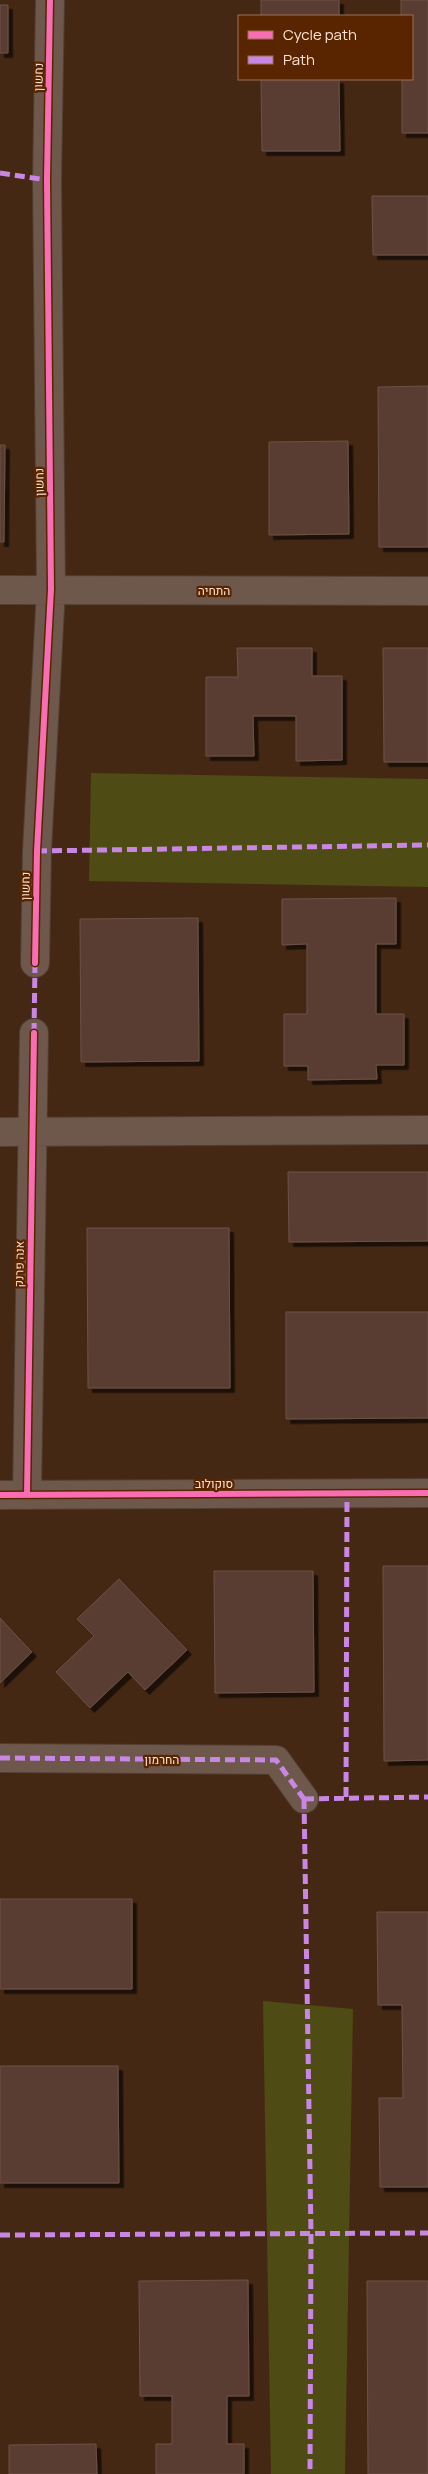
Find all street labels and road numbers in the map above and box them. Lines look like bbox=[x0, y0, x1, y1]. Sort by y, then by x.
street label: נחשון bbox=[29, 63, 47, 91]
street label: נחשון bbox=[30, 468, 48, 496]
street label: התחיה bbox=[198, 582, 230, 599]
street label: נחשון bbox=[16, 872, 34, 900]
street label: אנה פרנק bbox=[10, 1240, 28, 1288]
street label: סוקולוב bbox=[195, 1475, 233, 1492]
street label: החרמון bbox=[145, 1751, 179, 1768]

